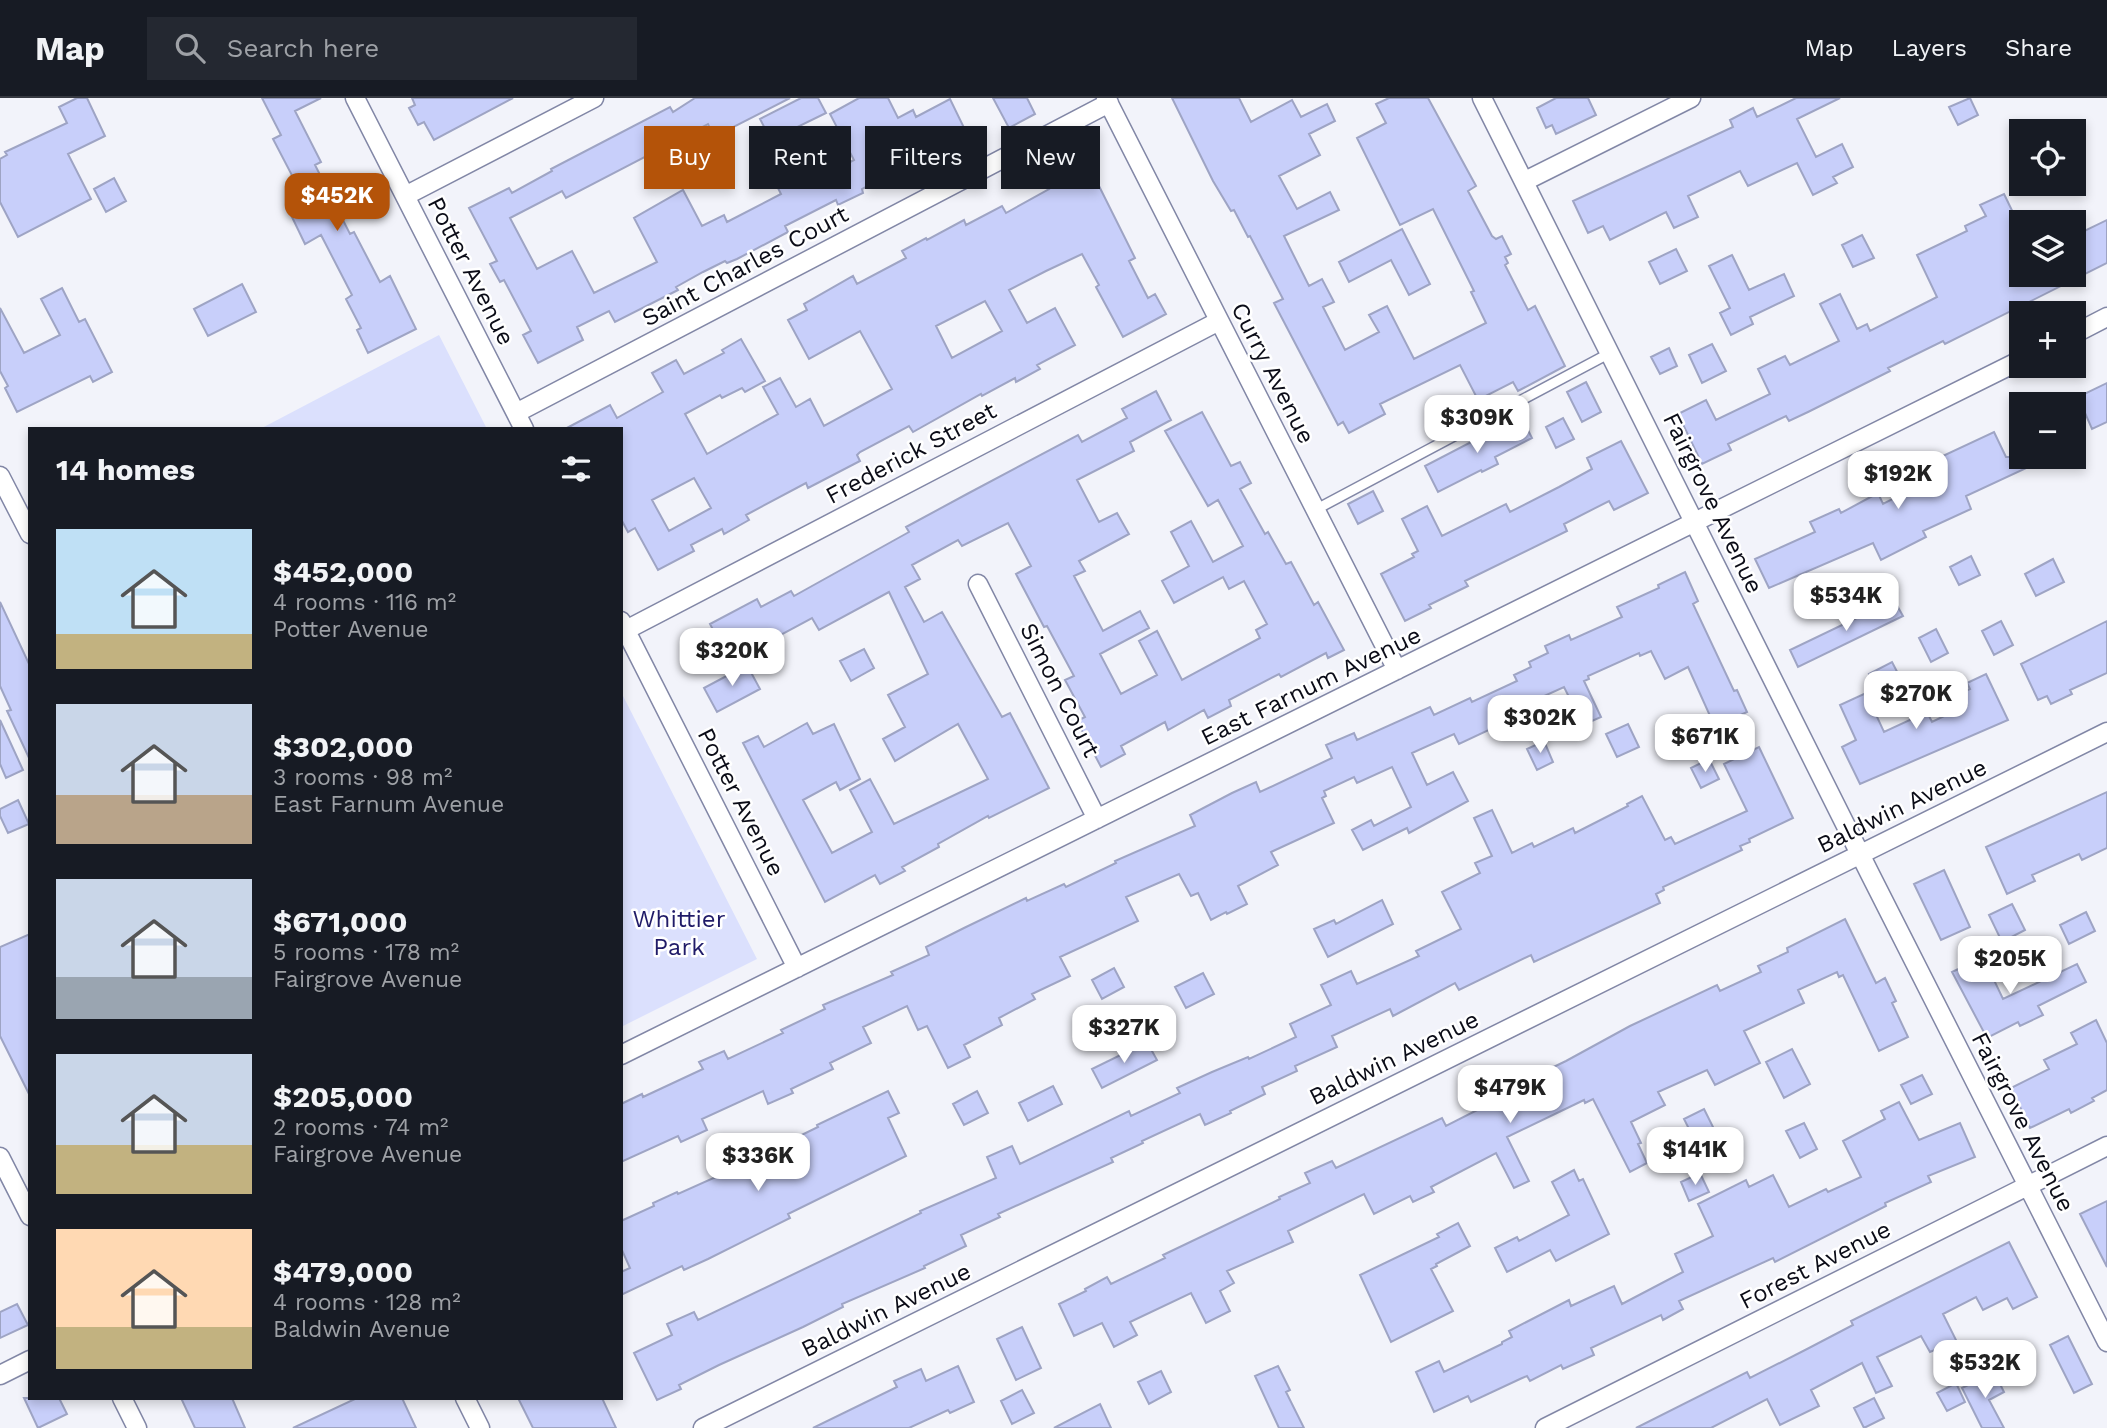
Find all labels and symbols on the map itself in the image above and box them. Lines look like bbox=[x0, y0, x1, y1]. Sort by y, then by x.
pin: $452K bbox=[288, 174, 386, 233]
street label: Potter Avenue bbox=[422, 192, 520, 350]
street label: Saint Charles Court bbox=[637, 200, 853, 332]
street label: Curry Avenue bbox=[1225, 298, 1321, 448]
street label: Frederick Street bbox=[821, 396, 1001, 510]
pin: $309K bbox=[1428, 396, 1526, 455]
street label: Fairgrove Avenue bbox=[1657, 408, 1769, 598]
pin: $192K bbox=[1849, 452, 1947, 511]
pin: $534K bbox=[1797, 574, 1895, 633]
street label: Simon Court bbox=[1014, 618, 1106, 762]
street label: East Farnum Avenue bbox=[1196, 621, 1426, 751]
pin: $320K bbox=[683, 628, 781, 688]
pin: $270K bbox=[1867, 672, 1965, 731]
pin: $302K bbox=[1491, 696, 1589, 755]
pin: $671K bbox=[1656, 714, 1754, 774]
street label: Potter Avenue bbox=[692, 723, 790, 881]
street label: Baldwin Avenue bbox=[1813, 753, 1991, 859]
park label: Whittier Park bbox=[633, 905, 726, 961]
pin: $205K bbox=[1961, 936, 2059, 996]
street label: Baldwin Avenue bbox=[1305, 1005, 1483, 1111]
pin: $327K bbox=[1075, 1006, 1173, 1065]
street label: Fairgrove Avenue bbox=[1966, 1028, 2080, 1216]
pin: $479K bbox=[1461, 1066, 1559, 1125]
pin: $141K bbox=[1646, 1128, 1744, 1187]
pin: $336K bbox=[709, 1134, 807, 1193]
street label: Forest Avenue bbox=[1735, 1215, 1895, 1315]
street label: Baldwin Avenue bbox=[797, 1257, 975, 1363]
pin: $532K bbox=[1936, 1340, 2034, 1400]

